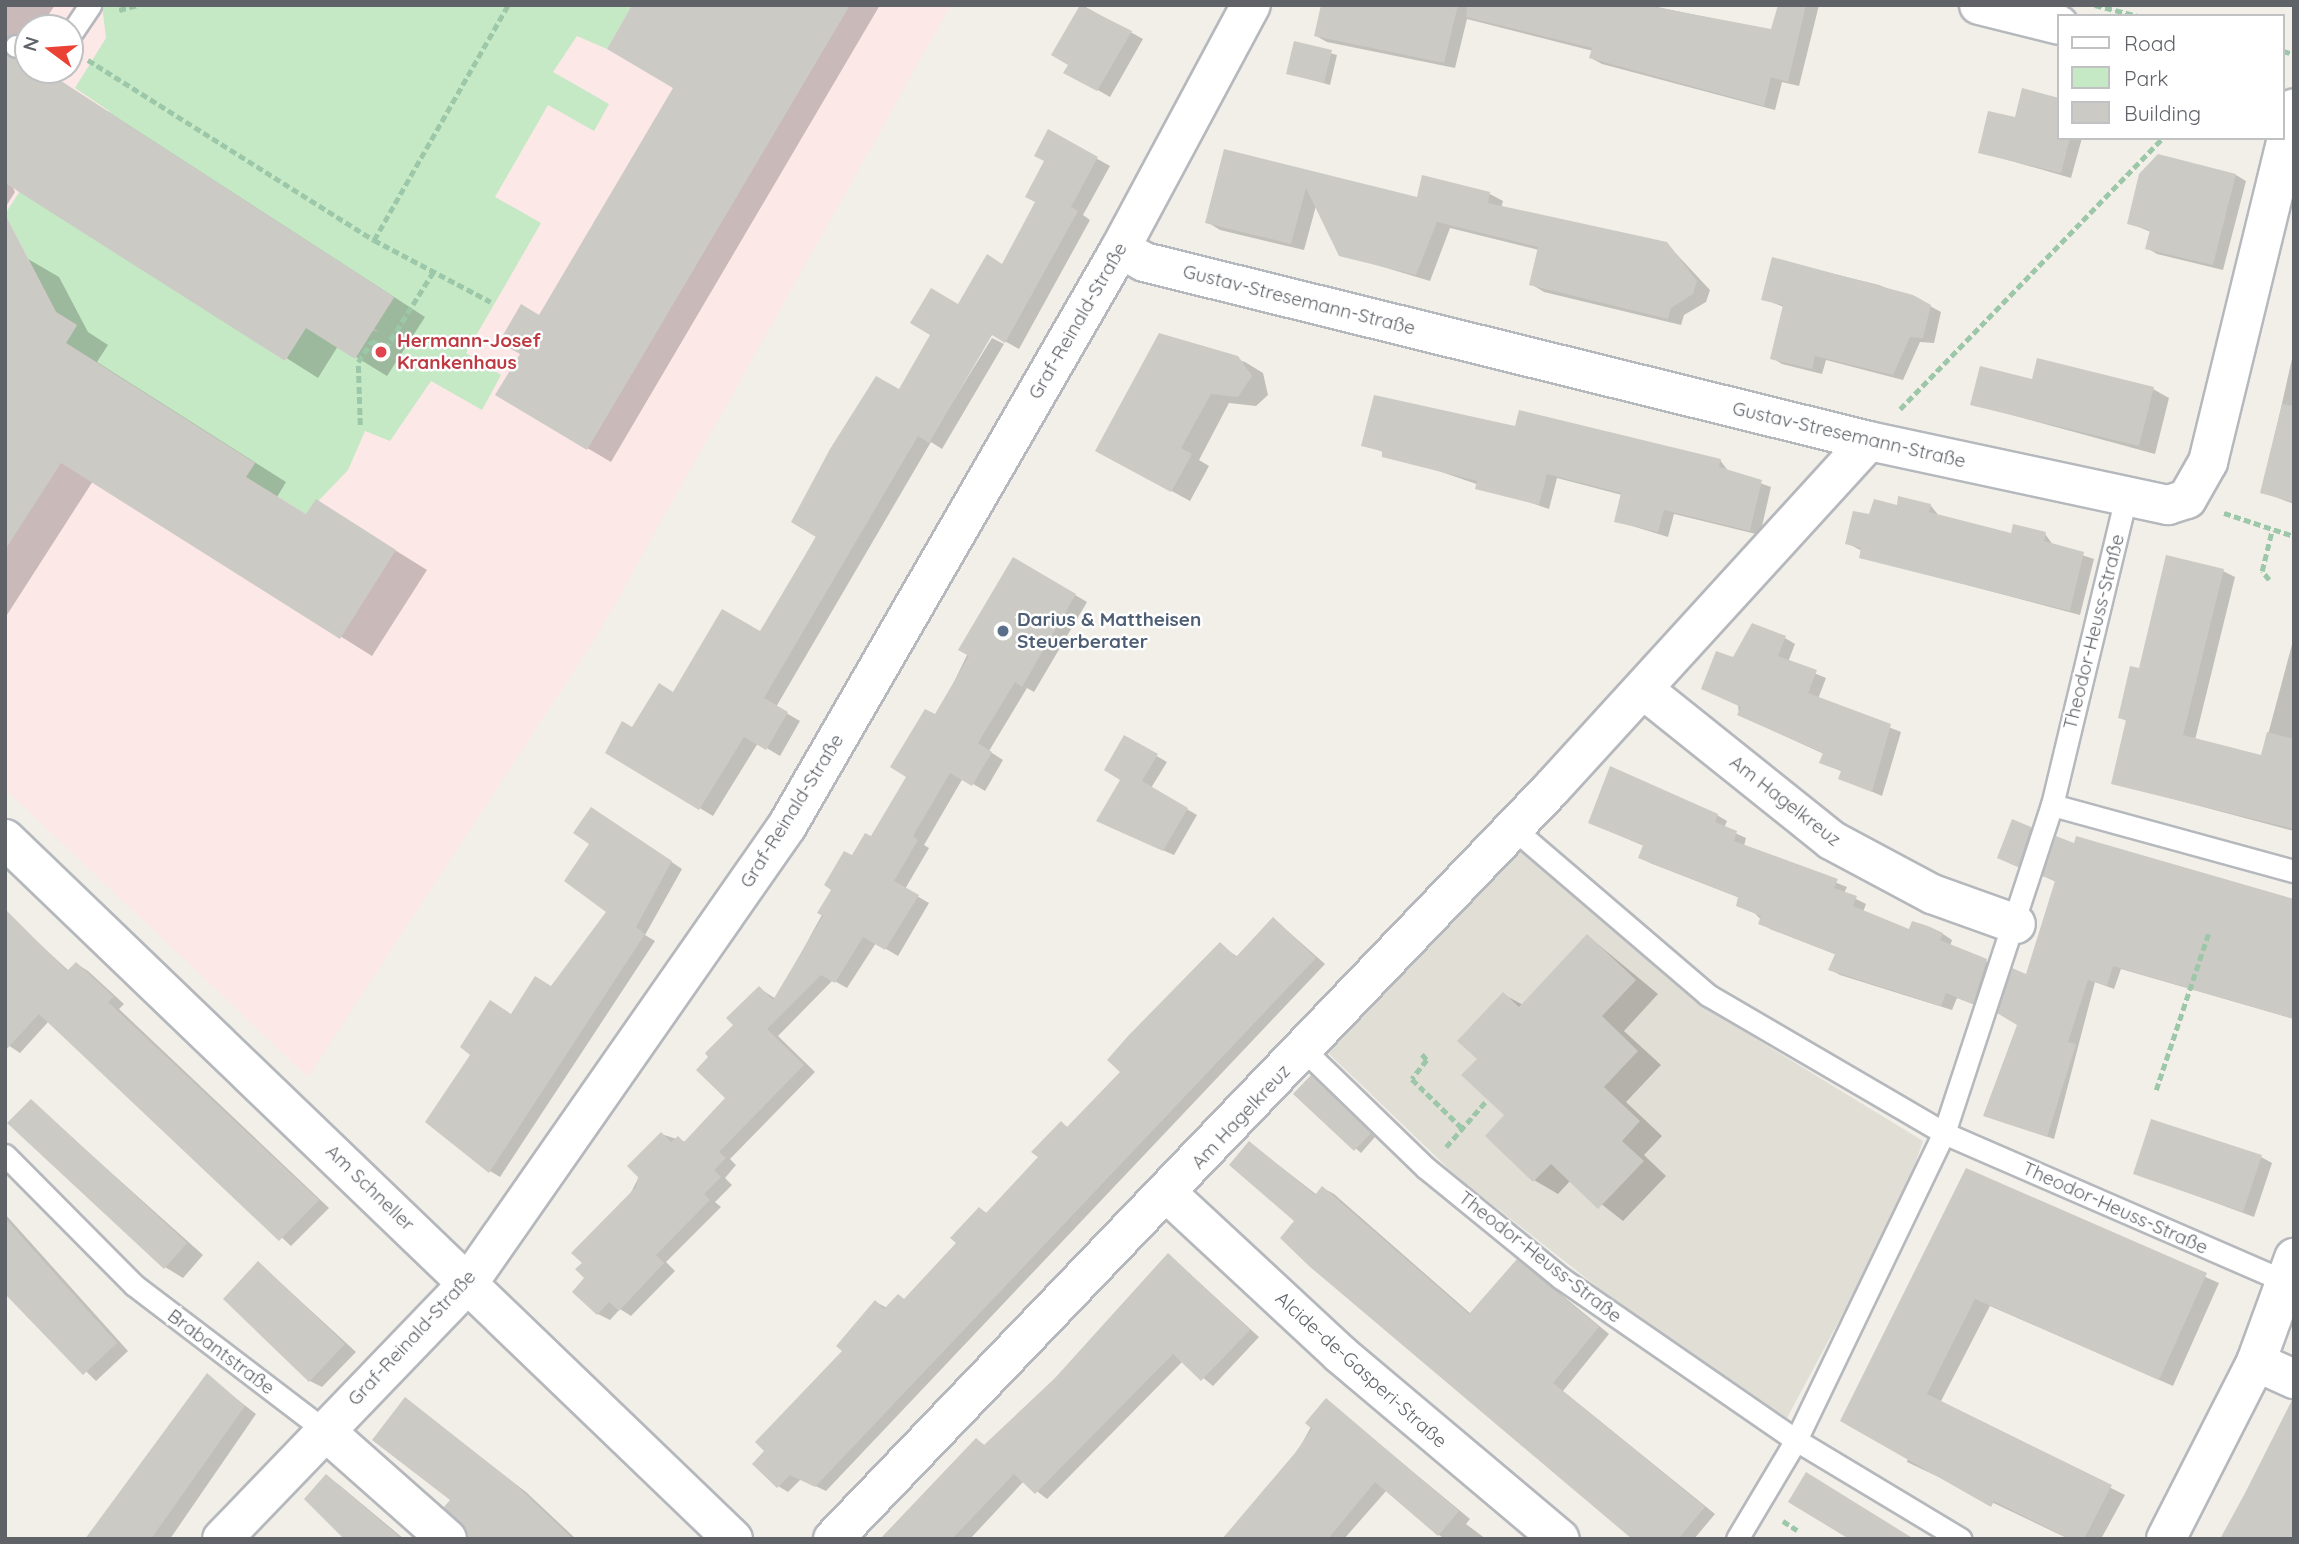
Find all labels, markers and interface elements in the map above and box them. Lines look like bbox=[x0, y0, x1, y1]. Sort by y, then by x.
north arrow bbox=[14, 14, 84, 84]
legend bbox=[2058, 14, 2285, 140]
text: Road bbox=[2124, 30, 2176, 56]
text: N bbox=[17, 34, 44, 54]
text: Park bbox=[2124, 65, 2168, 91]
text: Building bbox=[2124, 100, 2201, 126]
street label: Graf-Reinald-Straße bbox=[1024, 239, 1132, 403]
street label: Gustav-Stresemann-Straße bbox=[1180, 260, 1418, 340]
place label: Hermann-Josef Krankenhaus bbox=[397, 330, 541, 374]
marker: Hermann-Josef Krankenhaus bbox=[371, 342, 391, 362]
street label: Gustav-Stresemann-Straße bbox=[1730, 397, 1968, 473]
street label: Theodor-Heuss-Straße bbox=[2059, 532, 2129, 732]
place label: Darius & Mattheisen Steuerberater bbox=[1017, 609, 1201, 653]
marker: Darius & Mattheisen Steuerberater bbox=[995, 623, 1011, 639]
street label: Graf-Reinald-Straße bbox=[735, 730, 849, 892]
street label: Am Hagelkreuz bbox=[1725, 751, 1845, 851]
street label: Am Hagelkreuz bbox=[1187, 1060, 1295, 1174]
street label: Am Schneller bbox=[321, 1140, 419, 1236]
street label: Theodor-Heuss-Straße bbox=[2019, 1157, 2211, 1259]
street label: Theodor-Heuss-Straße bbox=[1454, 1186, 1626, 1328]
street label: Graf-Reinald-Straße bbox=[343, 1265, 481, 1411]
street label: Alcide-de-Gasperi-Straße bbox=[1271, 1287, 1451, 1453]
street label: Brabantstraße bbox=[163, 1304, 279, 1400]

